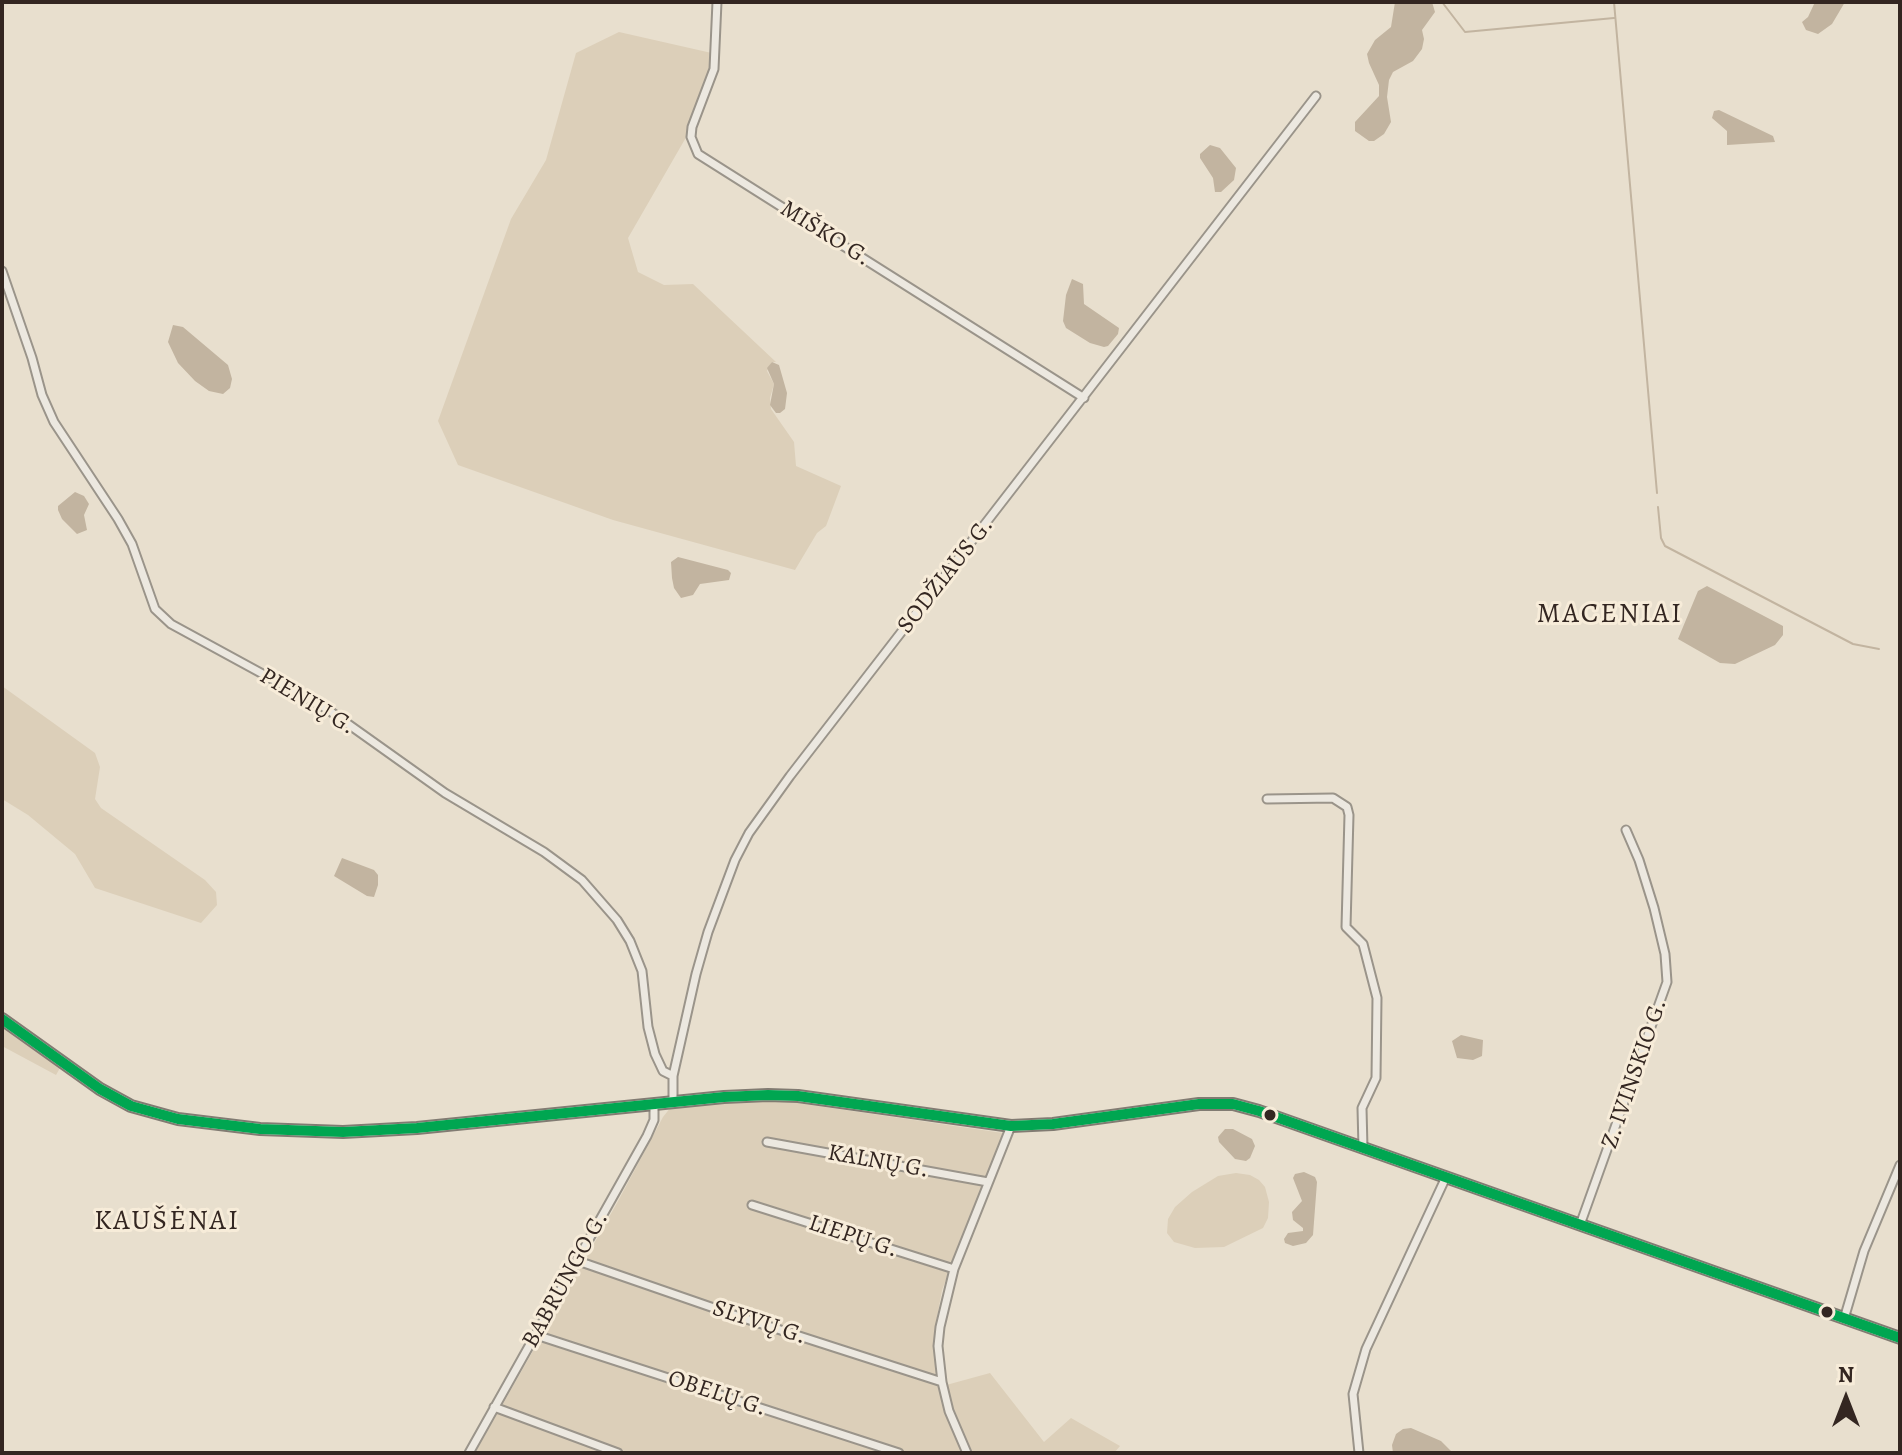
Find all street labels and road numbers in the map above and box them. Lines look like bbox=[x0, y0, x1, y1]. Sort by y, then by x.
street label: MIŠKO G. bbox=[775, 195, 875, 273]
street label: SODŽIAUS G. bbox=[892, 512, 1000, 640]
street label: PIENIŲ G. bbox=[254, 662, 360, 742]
street label: Z. IVINSKIO G. bbox=[1596, 996, 1674, 1152]
street label: KALNŲ G. bbox=[825, 1139, 931, 1185]
street label: BABRUNGO G. bbox=[517, 1207, 615, 1353]
street label: LIEPŲ G. bbox=[805, 1209, 901, 1265]
street label: SLYVŲ G. bbox=[709, 1294, 809, 1352]
street label: OBELŲ G. bbox=[664, 1365, 770, 1423]

